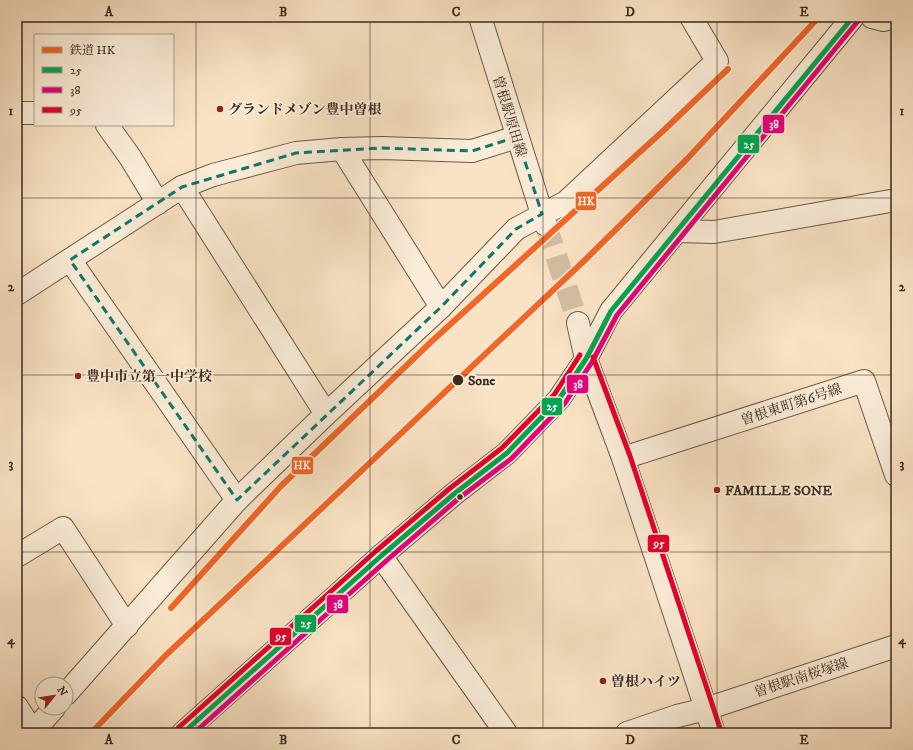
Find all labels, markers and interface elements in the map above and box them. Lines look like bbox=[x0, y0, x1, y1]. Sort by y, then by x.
text: A bbox=[104, 4, 114, 20]
text: B bbox=[279, 4, 287, 20]
text: C bbox=[452, 4, 461, 20]
text: D bbox=[625, 4, 635, 20]
text: E bbox=[799, 4, 809, 20]
legend bbox=[34, 34, 174, 126]
text: 鉄道 HK bbox=[69, 43, 116, 58]
text: 25 bbox=[70, 63, 82, 78]
street label: 曽根駅原田線 bbox=[488, 73, 530, 159]
text: 38 bbox=[70, 83, 80, 98]
place label: グランドメゾン豊中曽根 bbox=[228, 101, 381, 119]
text: 1 bbox=[9, 103, 14, 119]
text: 95 bbox=[69, 103, 82, 118]
text: 1 bbox=[900, 103, 905, 119]
marker: グランドメゾン豊中曽根 bbox=[215, 104, 225, 114]
line badge: 38 bbox=[762, 114, 785, 134]
text: 38 bbox=[769, 118, 779, 132]
line badge: 25 bbox=[737, 134, 760, 154]
text: 25 bbox=[744, 138, 755, 152]
line badge: HK bbox=[575, 191, 597, 211]
text: HK bbox=[578, 195, 595, 209]
text: 2 bbox=[8, 279, 15, 295]
text: 2 bbox=[899, 279, 906, 295]
place label: 豊中市立第一中学校 bbox=[86, 368, 212, 386]
marker: 豊中市立第一中学校 bbox=[73, 371, 83, 381]
place label: Sone bbox=[468, 372, 495, 390]
marker: Sone bbox=[451, 373, 465, 387]
line badge: 38 bbox=[566, 374, 589, 394]
text: 38 bbox=[573, 378, 583, 392]
street label: 曽根東町第6号線 bbox=[738, 380, 844, 430]
line badge: 25 bbox=[541, 397, 563, 416]
text: 25 bbox=[547, 400, 558, 414]
text: 3 bbox=[9, 456, 14, 472]
line badge: HK bbox=[291, 456, 314, 475]
text: 3 bbox=[900, 456, 905, 472]
text: HK bbox=[294, 459, 311, 473]
place label: FAMILLE SONE bbox=[725, 482, 832, 500]
marker: FAMILLE SONE bbox=[712, 485, 722, 495]
unlabelled marker bbox=[455, 492, 465, 502]
line badge: 95 bbox=[647, 534, 670, 553]
text: 95 bbox=[653, 537, 665, 551]
line badge: 38 bbox=[326, 594, 349, 614]
text: 38 bbox=[333, 598, 343, 612]
line badge: 25 bbox=[294, 614, 317, 633]
text: 25 bbox=[301, 617, 312, 631]
line badge: 95 bbox=[269, 627, 292, 646]
text: 95 bbox=[275, 630, 287, 644]
text: 4 bbox=[6, 632, 15, 649]
text: 4 bbox=[897, 632, 906, 649]
street label: 曽根駅南桜塚線 bbox=[752, 654, 851, 702]
place label: 曽根ハイツ bbox=[611, 673, 681, 691]
north arrow bbox=[34, 676, 74, 716]
marker: 曽根ハイツ bbox=[598, 676, 608, 686]
text: N bbox=[53, 684, 70, 699]
text: A bbox=[104, 732, 114, 748]
text: B bbox=[279, 732, 287, 748]
text: C bbox=[452, 732, 461, 748]
text: D bbox=[625, 732, 635, 748]
text: E bbox=[799, 732, 809, 748]

